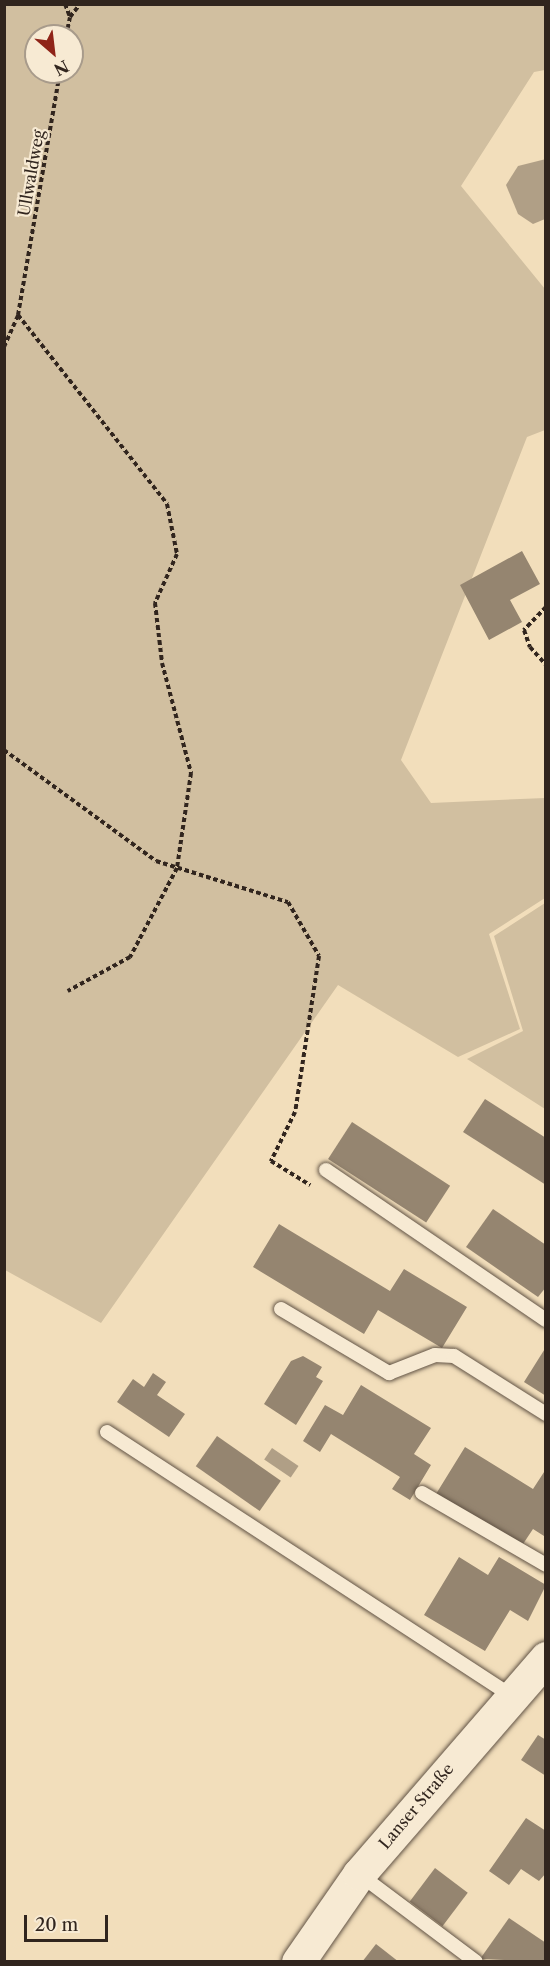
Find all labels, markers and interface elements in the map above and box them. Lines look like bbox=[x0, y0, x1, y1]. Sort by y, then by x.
north arrow bbox=[24, 24, 84, 84]
text: N bbox=[51, 56, 72, 80]
street label: Ullwaldweg bbox=[14, 128, 48, 218]
street label: Lanser Straße bbox=[374, 1759, 458, 1853]
scale bar bbox=[27, 1903, 111, 1941]
text: 20 m bbox=[35, 1914, 78, 1936]

